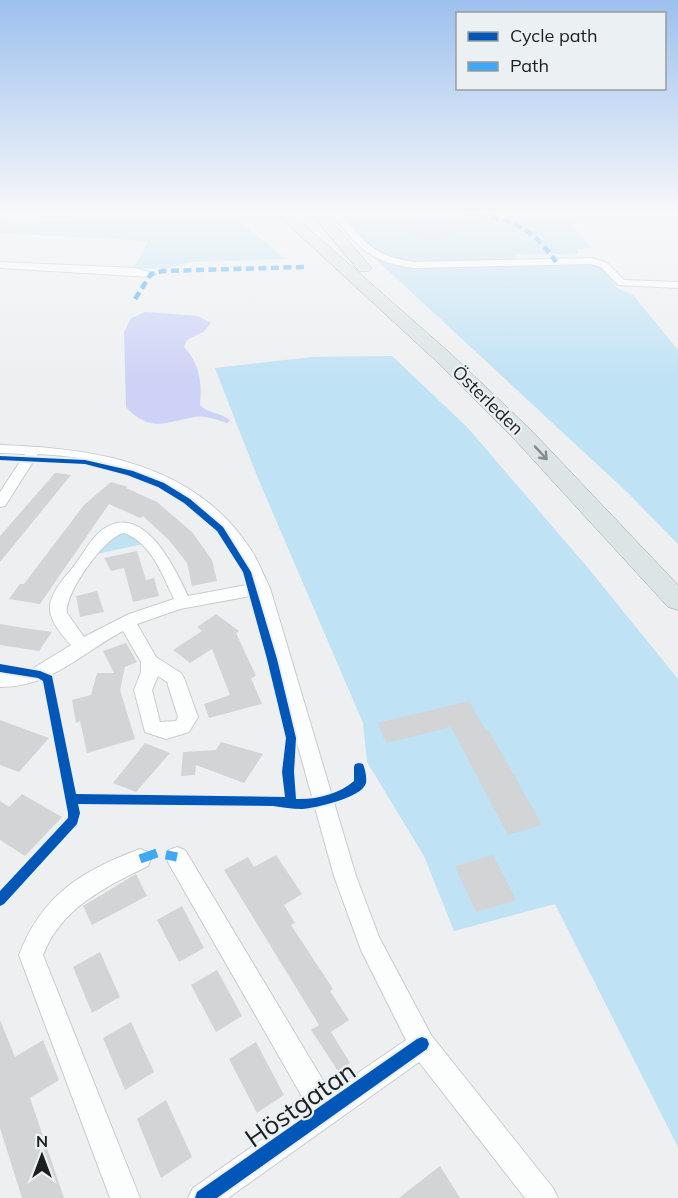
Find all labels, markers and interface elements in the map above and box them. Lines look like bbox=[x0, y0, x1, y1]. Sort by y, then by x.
legend bbox=[456, 12, 666, 90]
text: Cycle path bbox=[510, 24, 597, 47]
text: Path bbox=[510, 54, 549, 77]
street label: Österleden bbox=[447, 360, 529, 440]
one-way arrow bbox=[533, 446, 548, 461]
street label: Höstgatan bbox=[238, 1054, 362, 1154]
north arrow bbox=[12, 1126, 72, 1186]
text: N bbox=[36, 1131, 48, 1151]

